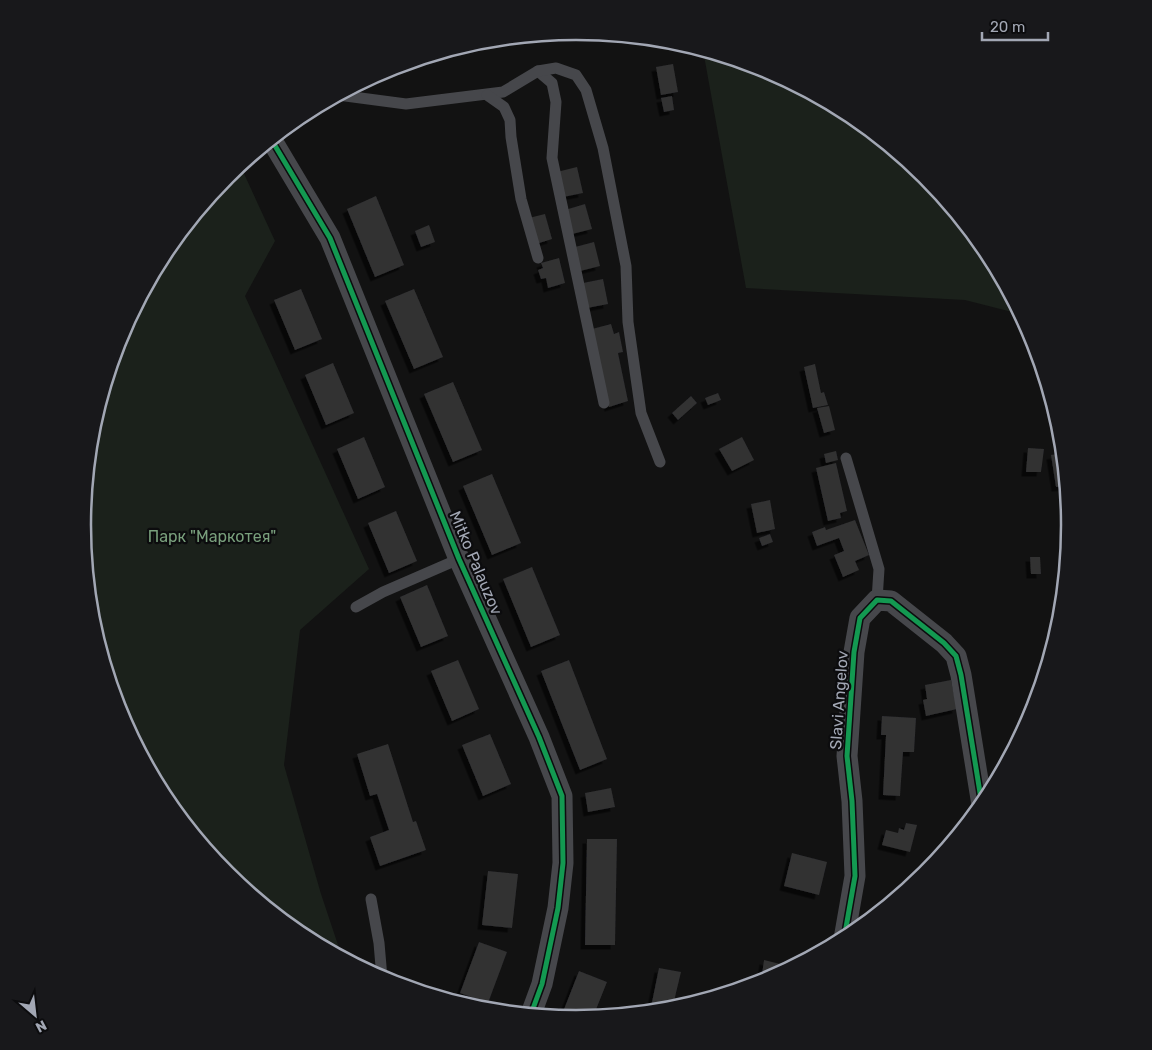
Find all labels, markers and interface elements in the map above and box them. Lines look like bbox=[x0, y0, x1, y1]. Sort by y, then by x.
scale bar bbox=[982, 10, 1048, 42]
text: 20 m bbox=[990, 18, 1025, 36]
street label: Mitko Palauzov bbox=[446, 508, 506, 618]
park label: Парк "Маркотея" bbox=[148, 527, 276, 546]
street label: Slavi Angelov bbox=[826, 650, 852, 750]
north arrow bbox=[10, 990, 60, 1040]
text: N bbox=[32, 1016, 49, 1036]

